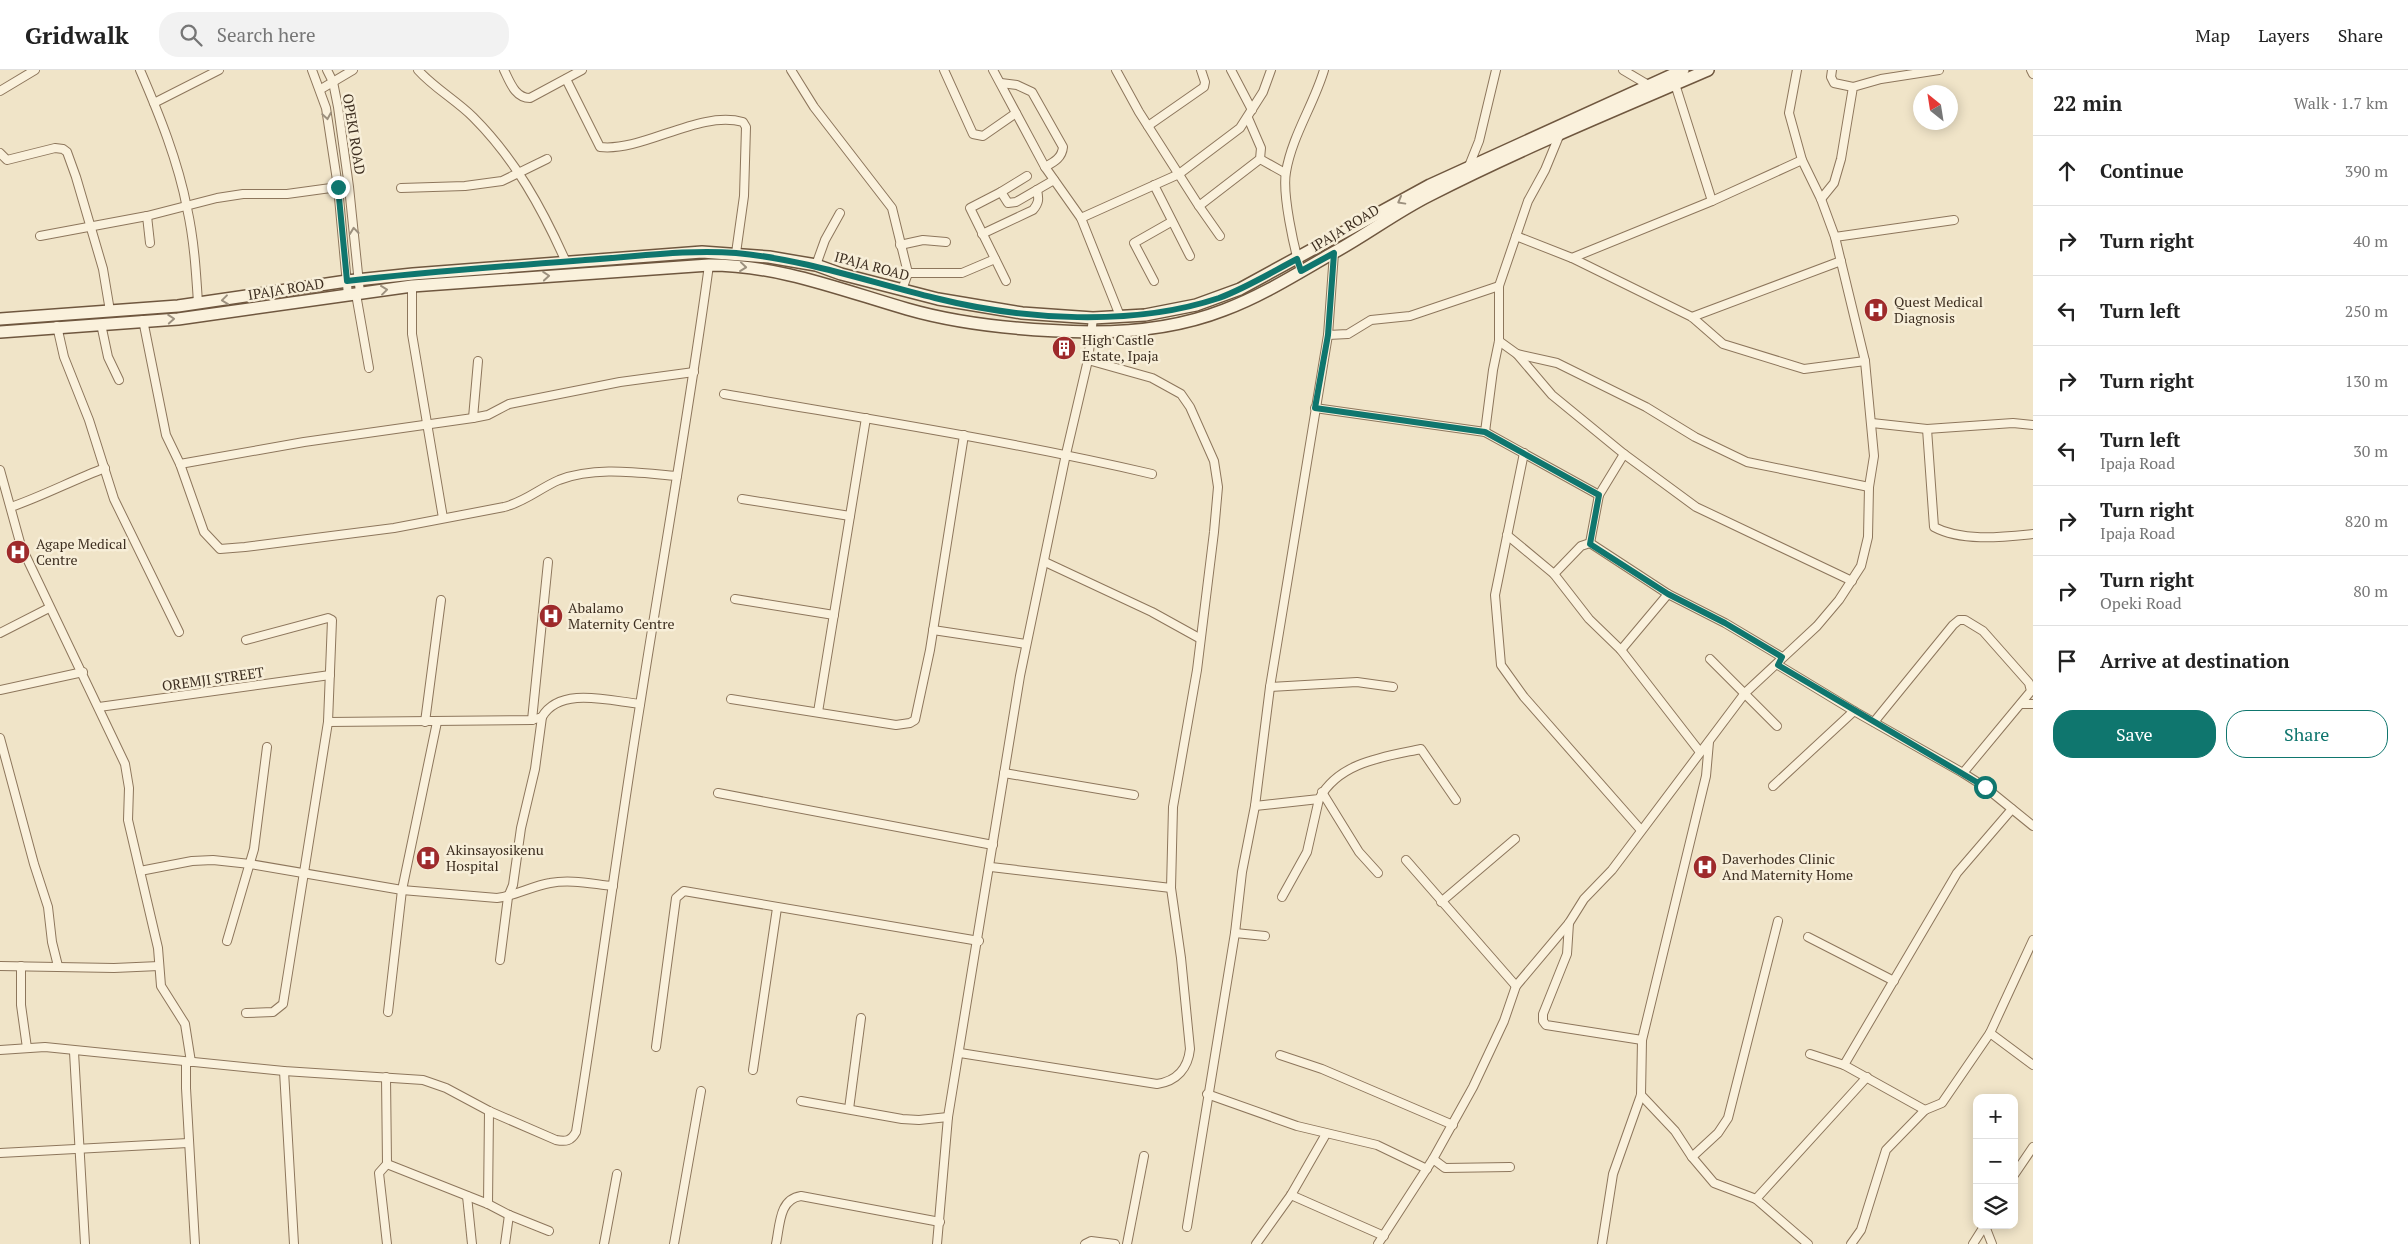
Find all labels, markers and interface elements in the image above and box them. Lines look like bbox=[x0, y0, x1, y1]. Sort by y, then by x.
search box bbox=[159, 12, 509, 57]
text: Gridwalk bbox=[25, 19, 129, 51]
icon: search bbox=[177, 21, 205, 49]
text: Search here bbox=[217, 22, 316, 47]
text: Map bbox=[2195, 23, 2230, 47]
text: Layers bbox=[2258, 23, 2310, 47]
text: Share bbox=[2338, 23, 2383, 47]
north arrow bbox=[1913, 85, 1958, 130]
text: 22 min bbox=[2053, 89, 2122, 117]
street label: OPEKI ROAD bbox=[339, 92, 370, 176]
text: Walk · 1.7 km bbox=[2294, 92, 2388, 114]
one-way arrow bbox=[321, 113, 332, 121]
icon: ahead bbox=[2053, 157, 2081, 185]
text: Continue bbox=[2100, 158, 2184, 183]
text: 390 m bbox=[2345, 160, 2388, 182]
route end bbox=[327, 176, 350, 199]
one-way arrow bbox=[1397, 195, 1406, 205]
street label: IPAJA ROAD bbox=[1307, 200, 1383, 256]
one-way arrow bbox=[349, 227, 360, 235]
icon: right bbox=[2053, 227, 2081, 255]
text: Turn right bbox=[2100, 228, 2194, 253]
text: 40 m bbox=[2353, 230, 2388, 252]
street label: IPAJA ROAD bbox=[833, 246, 912, 285]
one-way arrow bbox=[739, 261, 747, 272]
one-way arrow bbox=[542, 270, 550, 281]
street label: IPAJA ROAD bbox=[246, 273, 325, 304]
one-way arrow bbox=[380, 285, 388, 296]
place label: Quest Medical Diagnosis bbox=[1894, 292, 1983, 327]
one-way arrow bbox=[220, 294, 228, 305]
hospital icon: Quest Medical Diagnosis bbox=[1863, 297, 1889, 323]
icon: left bbox=[2053, 297, 2081, 325]
text: Turn left bbox=[2100, 298, 2181, 323]
text: 250 m bbox=[2345, 300, 2388, 322]
one-way arrow bbox=[167, 314, 175, 325]
place label: High Castle Estate, Ipaja bbox=[1082, 330, 1159, 365]
building icon: High Castle Estate, Ipaja bbox=[1051, 335, 1077, 361]
icon: right bbox=[2053, 367, 2081, 395]
text: Turn right bbox=[2100, 368, 2194, 393]
text: 130 m bbox=[2345, 370, 2388, 392]
text: Turn left bbox=[2100, 427, 2181, 452]
icon: left bbox=[2053, 437, 2081, 465]
text: 30 m bbox=[2353, 440, 2388, 462]
text: Ipaja Road bbox=[2100, 452, 2175, 474]
text: Turn right bbox=[2100, 497, 2194, 522]
icon: right bbox=[2053, 507, 2081, 535]
text: 820 m bbox=[2345, 510, 2388, 532]
text: Ipaja Road bbox=[2100, 522, 2175, 544]
place label: Agape Medical Centre bbox=[36, 534, 127, 569]
hospital icon: Agape Medical Centre bbox=[5, 539, 31, 565]
text: Turn right bbox=[2100, 567, 2194, 592]
icon: right bbox=[2053, 577, 2081, 605]
text: 80 m bbox=[2353, 580, 2388, 602]
text: Opeki Road bbox=[2100, 592, 2182, 614]
place label: Abalamo Maternity Centre bbox=[568, 598, 675, 633]
hospital icon: Abalamo Maternity Centre bbox=[538, 603, 564, 629]
icon: arrive bbox=[2053, 647, 2081, 675]
text: Arrive at destination bbox=[2100, 648, 2289, 673]
street label: OREMJI STREET bbox=[161, 662, 265, 695]
button: Save bbox=[2053, 710, 2216, 758]
button: Share bbox=[2226, 710, 2388, 758]
route start bbox=[1974, 776, 1997, 799]
place label: Akinsayosikenu Hospital bbox=[446, 840, 544, 875]
hospital icon: Akinsayosikenu Hospital bbox=[415, 845, 441, 871]
place label: Daverhodes Clinic And Maternity Home bbox=[1722, 849, 1853, 884]
hospital icon: Daverhodes Clinic And Maternity Home bbox=[1692, 854, 1718, 880]
map controls bbox=[1973, 1094, 2018, 1229]
button: + bbox=[1973, 1094, 2018, 1139]
button: − bbox=[1973, 1139, 2018, 1184]
button: layers bbox=[1973, 1184, 2018, 1229]

